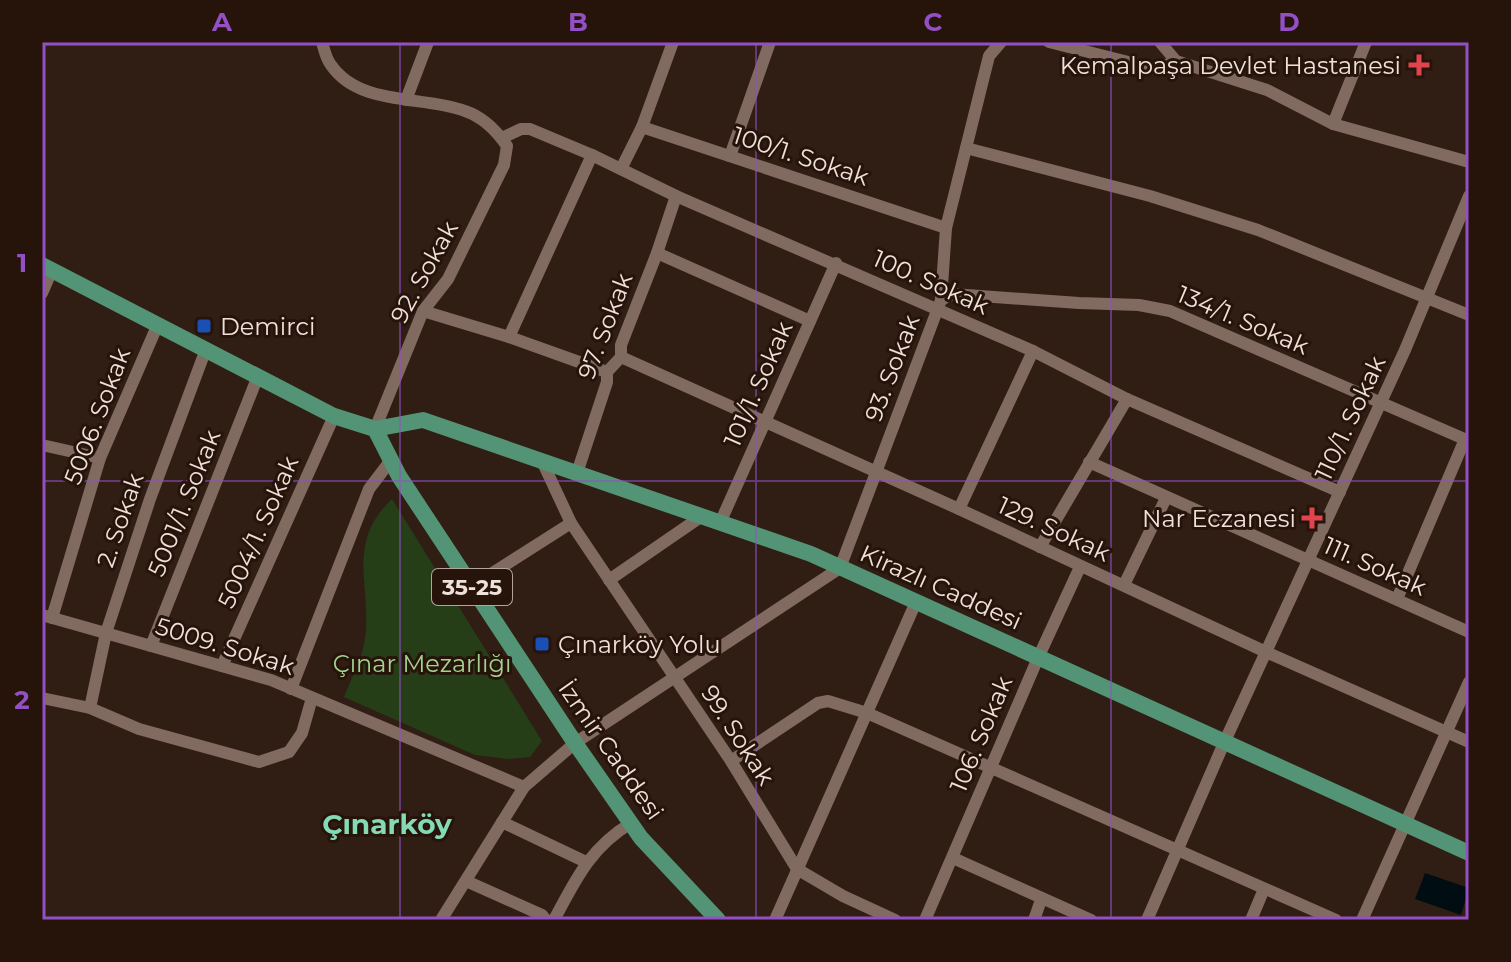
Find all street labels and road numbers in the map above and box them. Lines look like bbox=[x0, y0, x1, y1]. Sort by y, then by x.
street label: 100/1. Sokak bbox=[729, 120, 873, 192]
street label: 92. Sokak bbox=[384, 215, 464, 328]
street label: 100. Sokak bbox=[868, 244, 994, 321]
street label: 97. Sokak bbox=[572, 268, 639, 383]
street label: 134/1. Sokak bbox=[1173, 279, 1314, 361]
street label: 93. Sokak bbox=[858, 310, 926, 425]
street label: 101/1. Sokak bbox=[717, 316, 799, 451]
street label: 5006. Sokak bbox=[58, 343, 137, 488]
street label: 110/1. Sokak bbox=[1309, 351, 1392, 485]
street label: 5001/1. Sokak bbox=[141, 425, 227, 580]
street label: 5004/1. Sokak bbox=[212, 451, 305, 612]
street label: 2. Sokak bbox=[90, 468, 150, 571]
street label: 129. Sokak bbox=[993, 490, 1115, 568]
street label: 111. Sokak bbox=[1319, 530, 1432, 602]
street label: Kirazlı Caddesi bbox=[856, 538, 1026, 636]
road number: 35-25 bbox=[432, 569, 512, 605]
street label: 5009. Sokak bbox=[152, 611, 298, 681]
street label: 106. Sokak bbox=[944, 671, 1019, 796]
street label: İzmir Caddesi bbox=[552, 675, 670, 825]
street label: 99. Sokak bbox=[695, 680, 781, 791]

